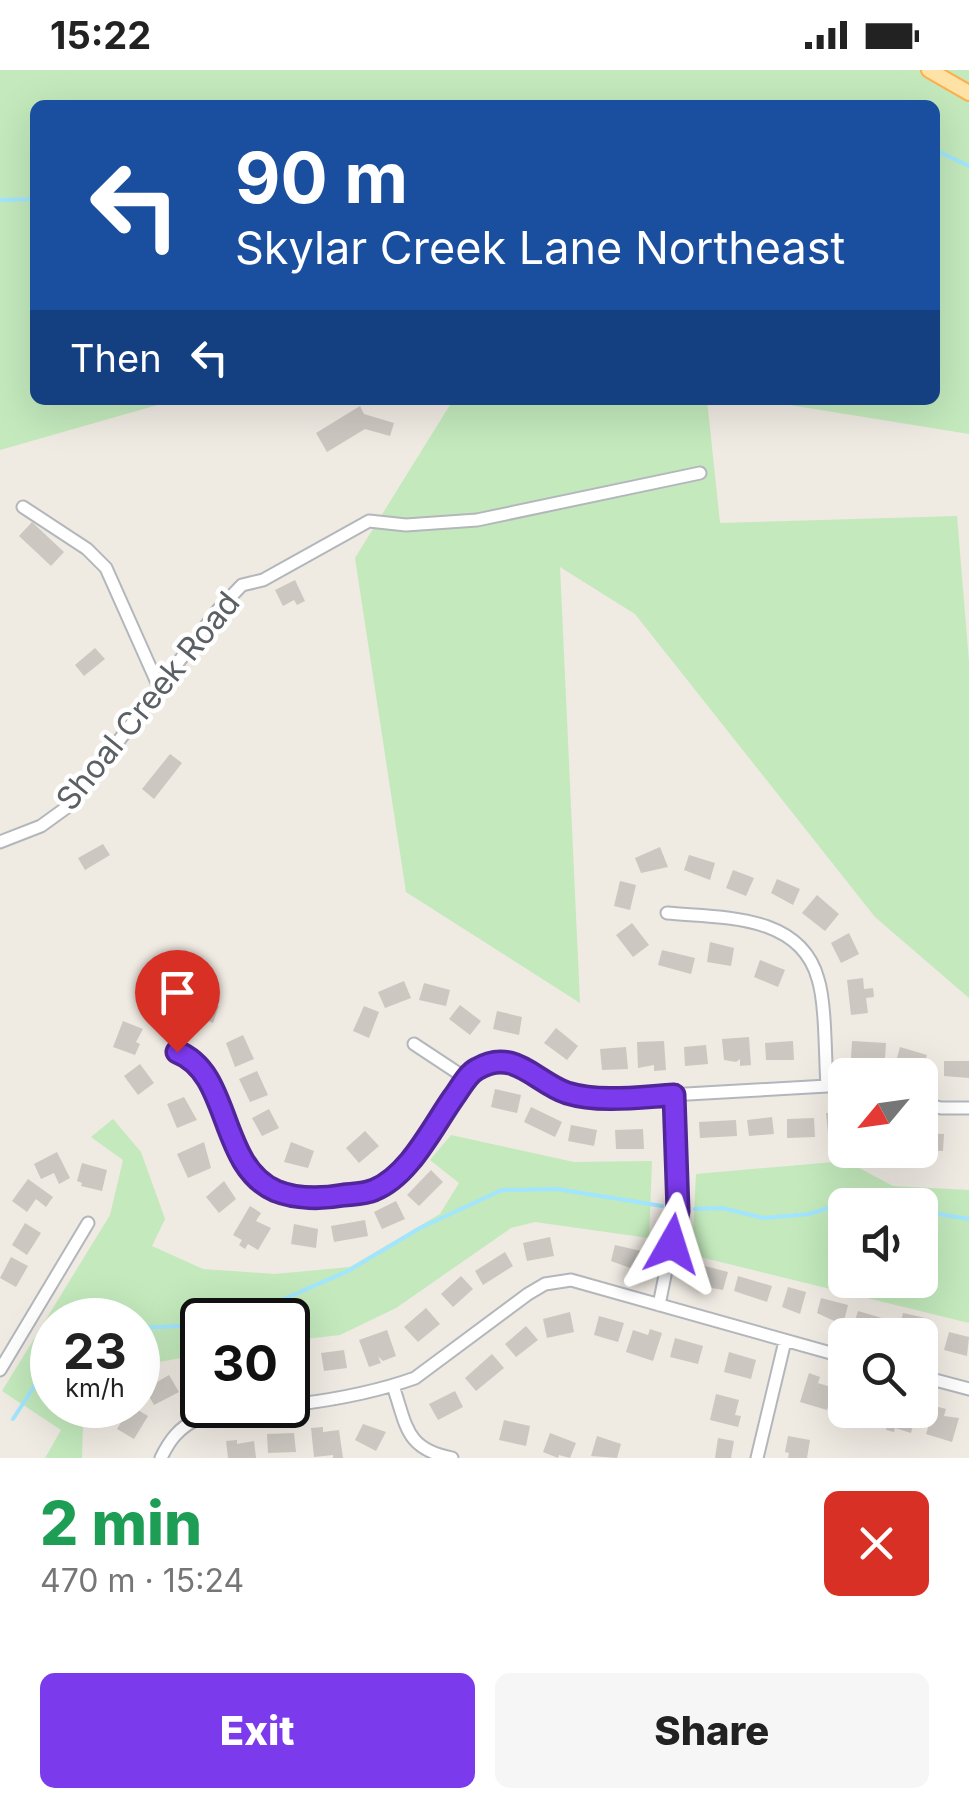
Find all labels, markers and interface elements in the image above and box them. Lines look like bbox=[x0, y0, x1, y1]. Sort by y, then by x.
text: 15:22 bbox=[50, 12, 151, 58]
text: 90 m bbox=[235, 135, 408, 220]
icon: left bbox=[70, 140, 200, 270]
text: Skylar Creek Lane Northeast bbox=[235, 220, 845, 275]
icon: left bbox=[182, 330, 237, 385]
text: Then bbox=[70, 335, 162, 381]
street label: Shoal Creek Road bbox=[48, 584, 248, 818]
pin bbox=[135, 950, 220, 1053]
icon: arrive bbox=[150, 965, 205, 1020]
north arrow bbox=[828, 1058, 938, 1168]
map controls bbox=[828, 1058, 938, 1428]
button: sound bbox=[828, 1188, 938, 1298]
position arrow bbox=[620, 1192, 724, 1296]
speed limit sign: 30 bbox=[180, 1298, 310, 1428]
button: search bbox=[828, 1318, 938, 1428]
text: 23 bbox=[63, 1321, 127, 1381]
text: km/h bbox=[65, 1373, 125, 1403]
text: 2 min bbox=[40, 1487, 202, 1559]
button: close bbox=[824, 1491, 929, 1596]
text: 470 m · 15:24 bbox=[40, 1561, 244, 1600]
button: Exit bbox=[40, 1673, 475, 1788]
button: Share bbox=[495, 1673, 929, 1788]

